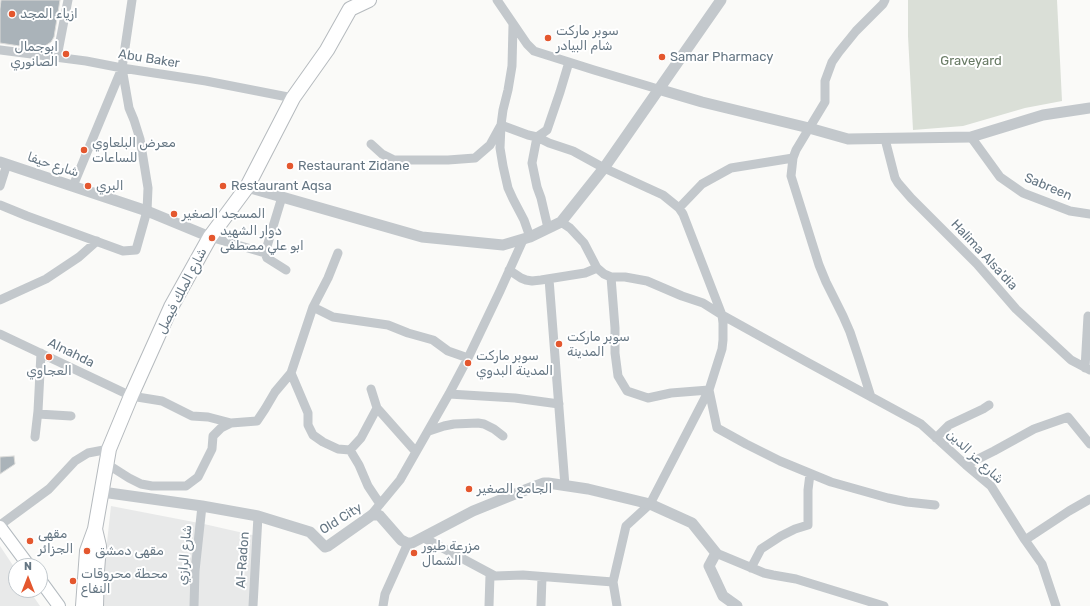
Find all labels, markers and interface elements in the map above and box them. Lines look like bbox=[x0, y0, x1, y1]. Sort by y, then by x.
place label: ازياء المجد bbox=[20, 6, 78, 22]
marker: ازياء المجد bbox=[7, 9, 17, 19]
place label: سوبر ماركت شام البيادر bbox=[556, 23, 619, 54]
marker: سوبر ماركت شام البيادر bbox=[543, 33, 553, 43]
place label: ابوجمال الصانوري bbox=[10, 39, 58, 70]
street label: Abu Baker bbox=[117, 46, 181, 72]
marker: ابوجمال الصانوري bbox=[61, 49, 71, 59]
place label: Samar Pharmacy bbox=[670, 49, 773, 65]
marker: Samar Pharmacy bbox=[657, 52, 667, 62]
park label: Graveyard bbox=[940, 53, 1002, 69]
place label: معرض البلعاوي للساعات bbox=[92, 135, 176, 166]
marker: معرض البلعاوي للساعات bbox=[79, 145, 89, 155]
street label: شارع حيفا bbox=[25, 149, 81, 181]
place label: Restaurant Zidane bbox=[298, 158, 409, 174]
marker: Restaurant Zidane bbox=[285, 161, 295, 171]
street label: Sabreen bbox=[1022, 170, 1074, 204]
place label: البري bbox=[96, 178, 124, 194]
place label: Restaurant Aqsa bbox=[231, 178, 332, 194]
marker: البري bbox=[83, 181, 93, 191]
marker: Restaurant Aqsa bbox=[218, 181, 228, 191]
place label: المسجد الصغير bbox=[182, 206, 265, 222]
marker: المسجد الصغير bbox=[169, 209, 179, 219]
street label: Halima Alsa'dia bbox=[947, 217, 1021, 293]
place label: دوار الشهيد ابو علي مصطفى bbox=[220, 223, 304, 254]
marker: دوار الشهيد ابو علي مصطفى bbox=[207, 233, 217, 243]
street label: شارع الملك فيصل bbox=[154, 245, 210, 337]
place label: سوبر ماركت المدينة bbox=[567, 329, 630, 360]
street label: Alnahda bbox=[45, 335, 97, 371]
marker: سوبر ماركت المدينة bbox=[554, 339, 564, 349]
place label: سوبر ماركت المدينة البدوي bbox=[476, 348, 553, 379]
marker: العجاوي bbox=[44, 352, 54, 362]
marker: سوبر ماركت المدينة البدوي bbox=[463, 358, 473, 368]
place label: العجاوي bbox=[26, 363, 72, 379]
street label: شارع عز الدين bbox=[943, 427, 1007, 487]
place label: الجامع الصغير bbox=[477, 481, 552, 497]
marker: الجامع الصغير bbox=[464, 484, 474, 494]
street label: Old City bbox=[317, 500, 365, 538]
street label: شارع الرازي bbox=[175, 524, 195, 586]
place label: مقهى الجزائر bbox=[38, 526, 73, 557]
street label: Al-Radon bbox=[233, 531, 253, 589]
marker: مقهى الجزائر bbox=[25, 536, 35, 546]
place label: مزرعة طيور الشمال bbox=[422, 538, 480, 569]
place label: مقهى دمشق bbox=[95, 543, 164, 559]
marker: مقهى دمشق bbox=[82, 546, 92, 556]
marker: مزرعة طيور الشمال bbox=[409, 548, 419, 558]
north arrow bbox=[8, 558, 48, 598]
text: N bbox=[24, 560, 32, 573]
place label: محطة محروقات النفاع bbox=[81, 566, 168, 597]
marker: محطة محروقات النفاع bbox=[68, 576, 78, 586]

